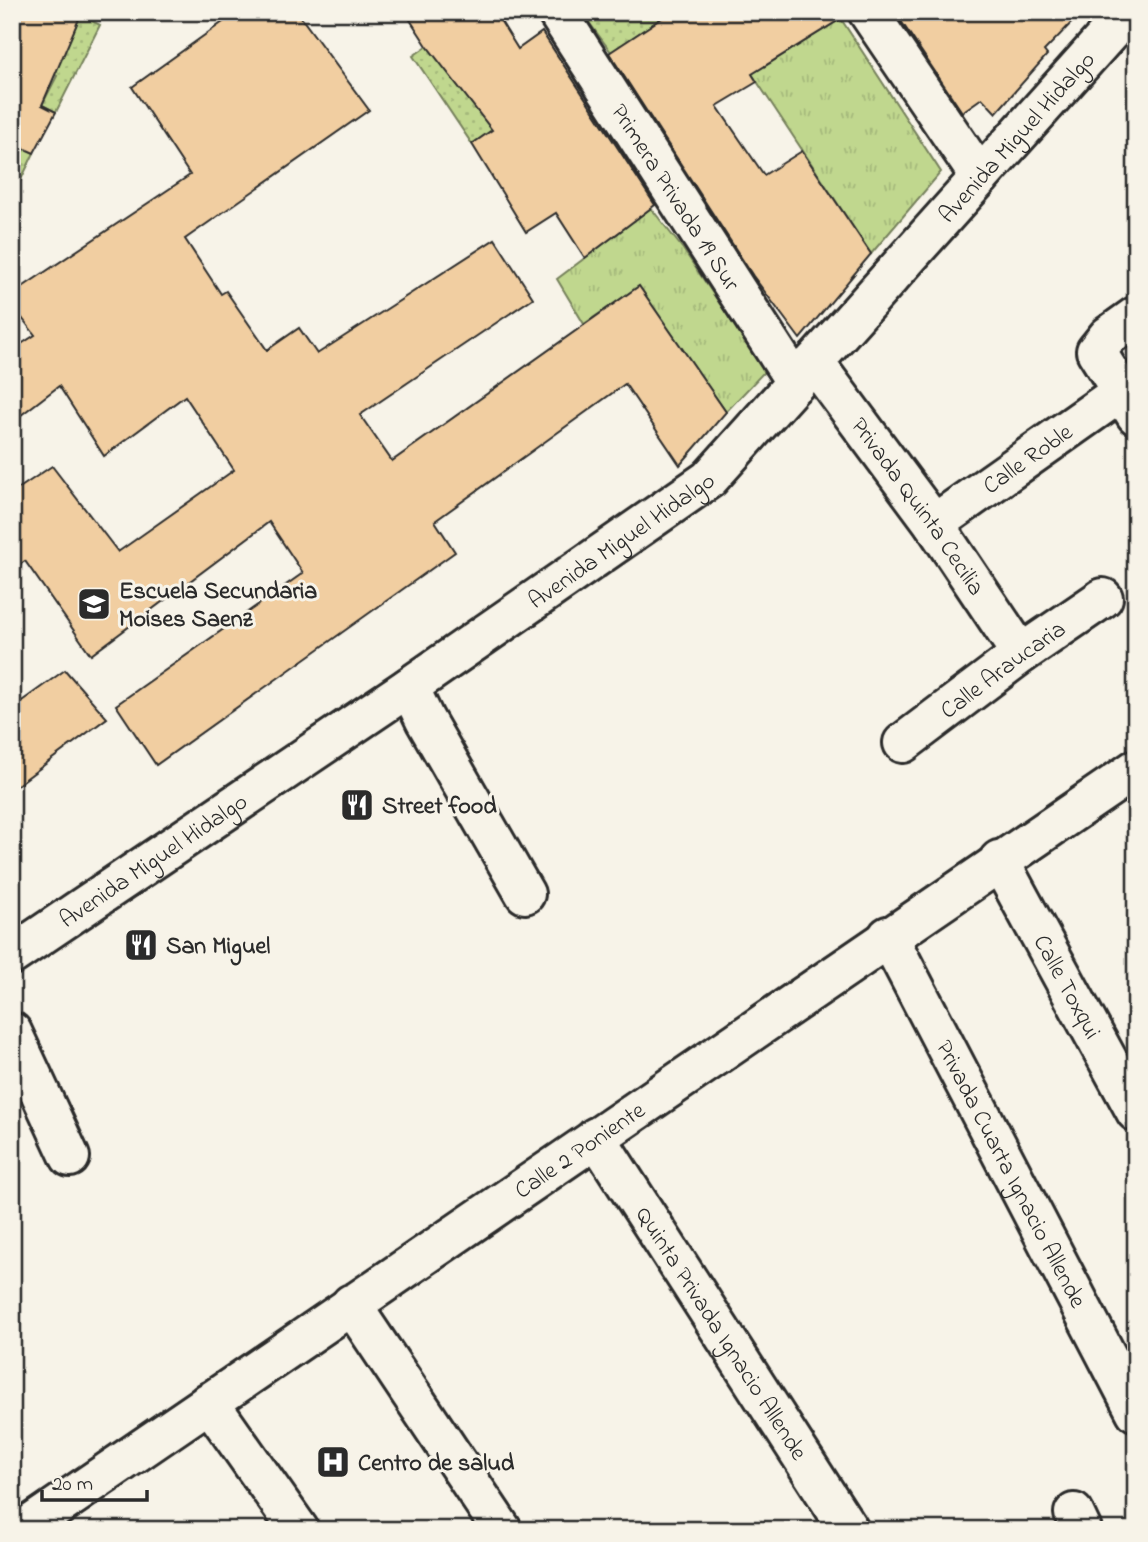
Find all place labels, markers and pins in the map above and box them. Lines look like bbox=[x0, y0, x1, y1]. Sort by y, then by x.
place label: Escuela Secundaria Moises Saenz bbox=[119, 575, 317, 638]
school or university icon: Escuela Secundaria Moises Saenz bbox=[75, 585, 113, 623]
restaurant icon: Street food bbox=[338, 786, 376, 824]
place label: Street food bbox=[382, 790, 497, 825]
restaurant icon: San Miguel bbox=[122, 926, 160, 964]
place label: San Miguel bbox=[166, 930, 270, 966]
hospital icon: Centro de salud bbox=[314, 1443, 352, 1481]
place label: Centro de salud bbox=[358, 1447, 515, 1482]

